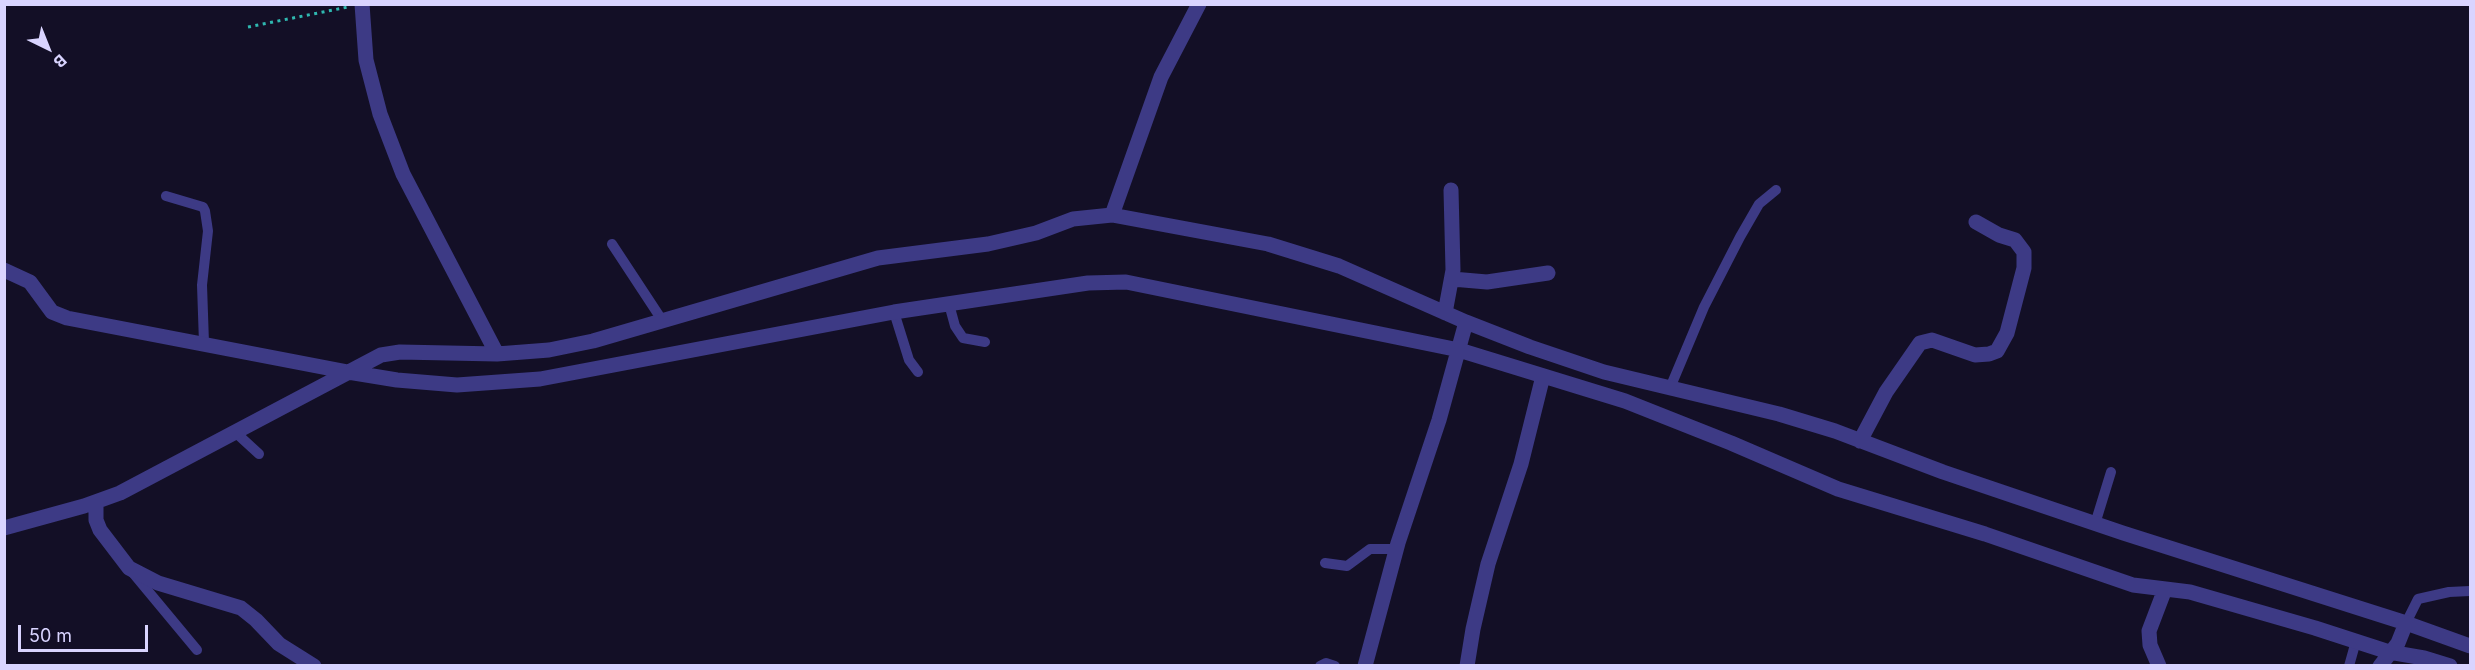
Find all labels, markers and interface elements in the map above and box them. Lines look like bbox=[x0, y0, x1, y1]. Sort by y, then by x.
north arrow bbox=[18, 18, 78, 78]
text: B bbox=[50, 50, 71, 72]
scale bar bbox=[21, 613, 152, 651]
text: 50 m bbox=[29, 625, 72, 646]

